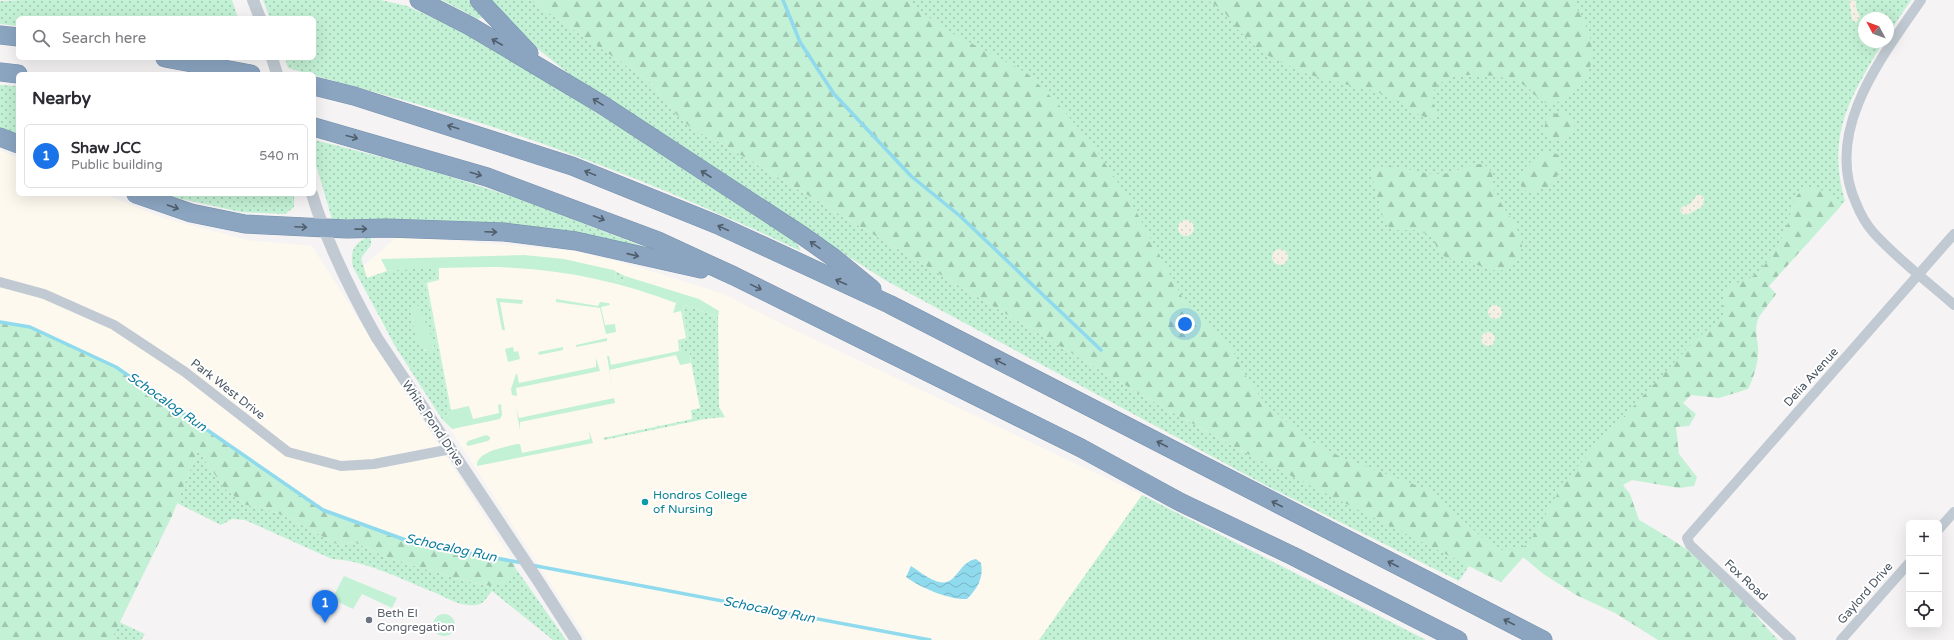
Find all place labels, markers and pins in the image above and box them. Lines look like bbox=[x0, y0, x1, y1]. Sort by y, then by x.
place label: Hondros College of Nursing bbox=[653, 488, 747, 516]
marker: Hondros College of Nursing bbox=[640, 497, 650, 507]
pin: 1 bbox=[312, 590, 338, 623]
place label: Beth El Congregation bbox=[377, 606, 455, 634]
marker: Beth El Congregation bbox=[364, 615, 374, 625]

